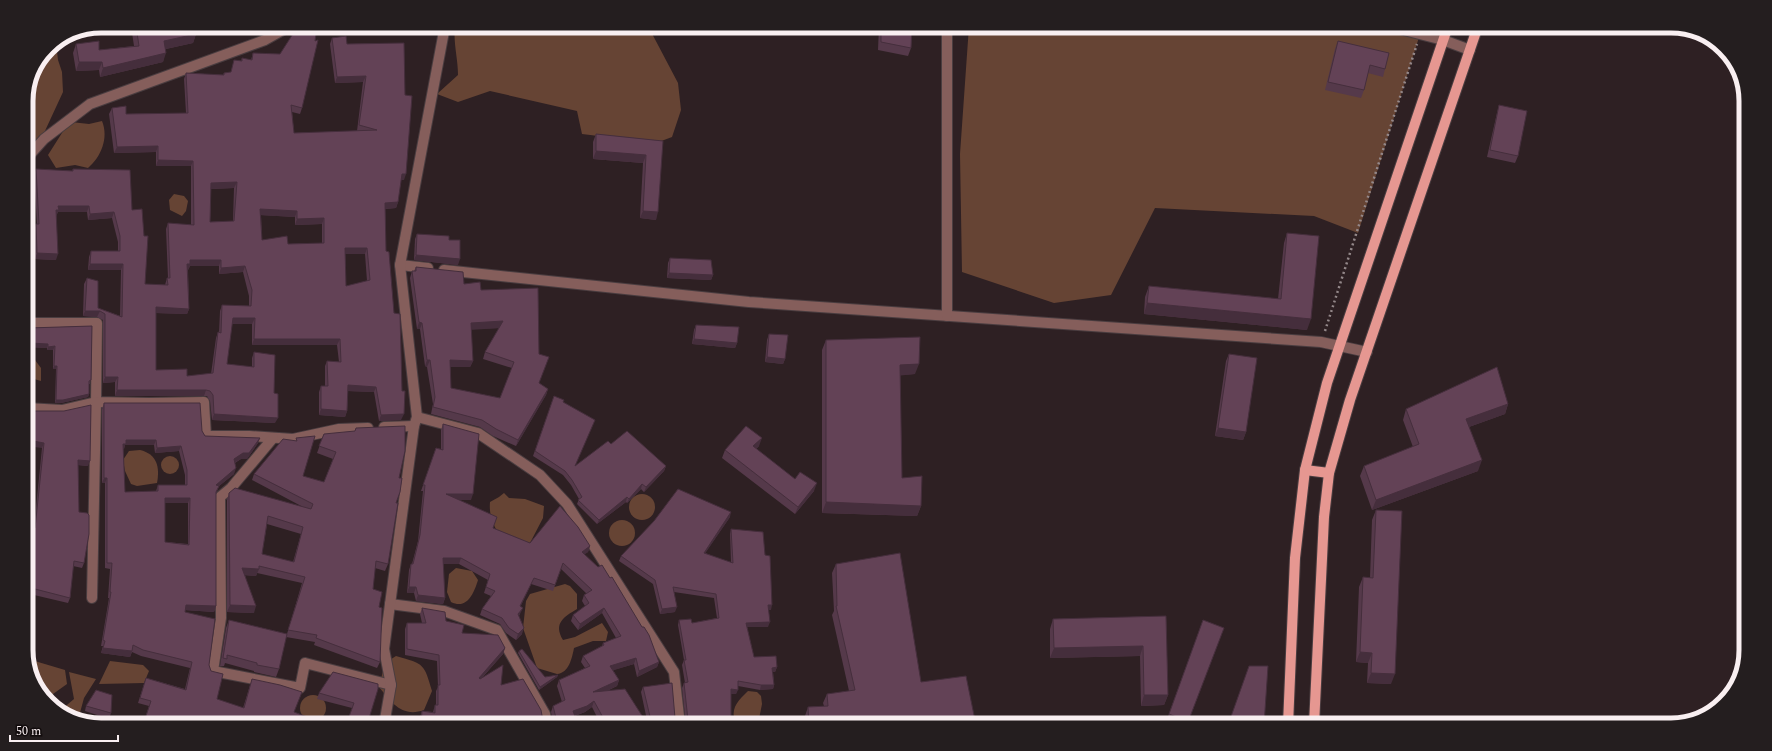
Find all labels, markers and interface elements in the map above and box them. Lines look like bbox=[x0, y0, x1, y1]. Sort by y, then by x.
scale bar bbox=[10, 717, 118, 743]
text: 50 m bbox=[16, 722, 41, 741]

